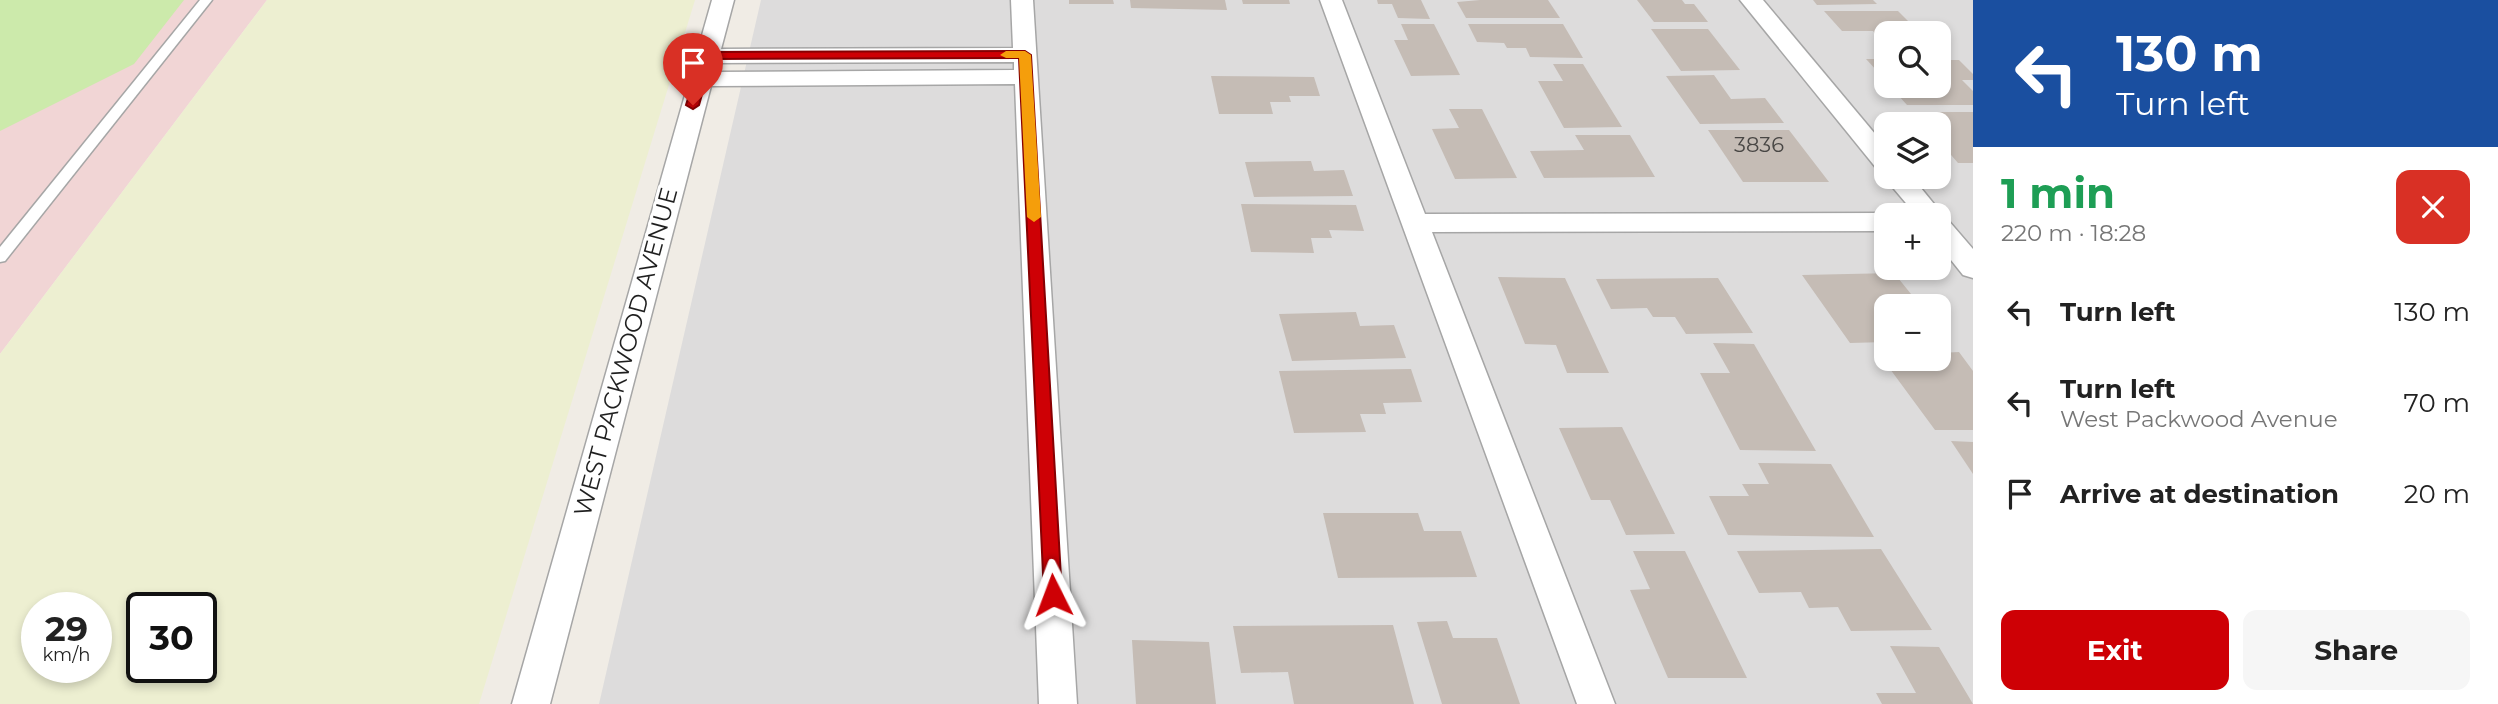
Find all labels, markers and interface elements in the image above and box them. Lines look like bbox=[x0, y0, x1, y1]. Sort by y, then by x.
map controls bbox=[1874, 21, 1951, 371]
button: search bbox=[1874, 21, 1951, 98]
text: 130 m bbox=[2116, 24, 2263, 83]
icon: left bbox=[2001, 28, 2092, 119]
pin bbox=[663, 33, 723, 105]
icon: arrive bbox=[674, 44, 712, 82]
text: Turn left bbox=[2116, 84, 2250, 123]
button: layers bbox=[1874, 112, 1951, 189]
house number: 3836 bbox=[1734, 132, 1784, 157]
text: 1 min bbox=[2001, 167, 2115, 219]
button: close bbox=[2396, 170, 2470, 244]
street label: WEST PACKWOOD AVENUE bbox=[568, 184, 683, 519]
button: + bbox=[1874, 203, 1951, 280]
text: 220 m · 18:28 bbox=[2001, 219, 2146, 247]
icon: left bbox=[2001, 293, 2039, 331]
button: − bbox=[1874, 294, 1951, 371]
text: Turn left bbox=[2060, 296, 2176, 328]
text: 130 m bbox=[2394, 296, 2470, 328]
text: Turn left bbox=[2060, 373, 2176, 405]
icon: left bbox=[2001, 384, 2039, 422]
text: 70 m bbox=[2404, 387, 2470, 419]
text: West Packwood Avenue bbox=[2060, 405, 2338, 433]
icon: arrive bbox=[2001, 475, 2039, 513]
text: Arrive at destination bbox=[2060, 478, 2339, 510]
text: 20 m bbox=[2404, 478, 2470, 510]
position arrow bbox=[1016, 558, 1090, 632]
speed limit sign: 30 bbox=[126, 592, 217, 683]
text: 29 bbox=[45, 607, 88, 650]
button: Exit bbox=[2001, 610, 2229, 690]
button: Share bbox=[2243, 610, 2470, 690]
text: km/h bbox=[42, 644, 91, 666]

